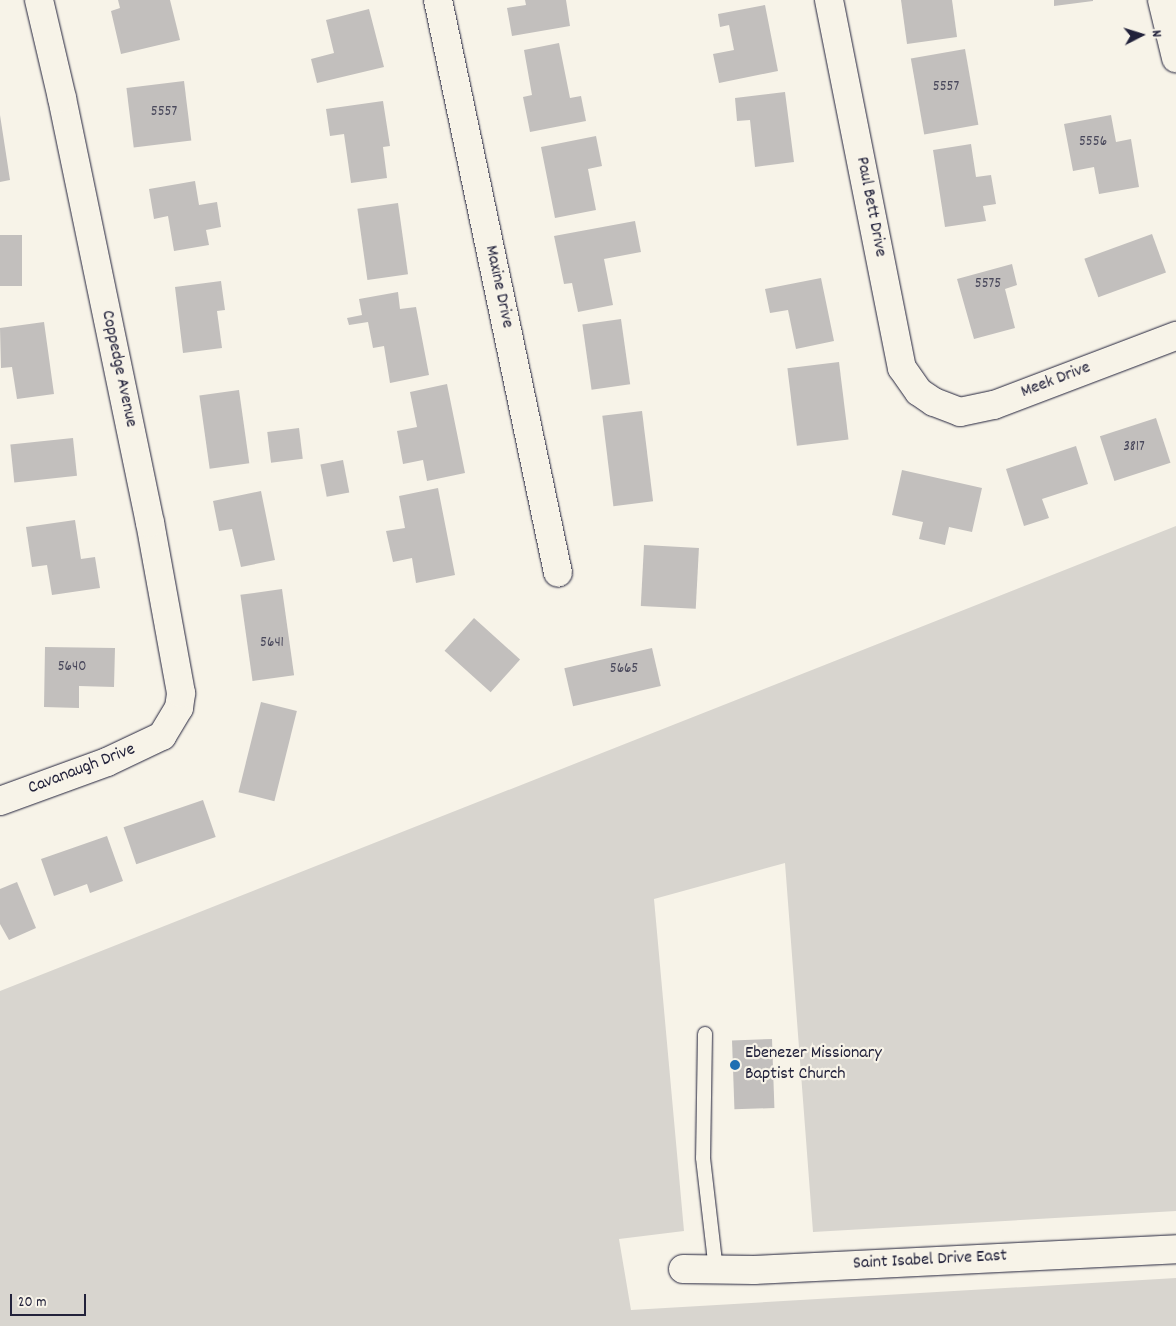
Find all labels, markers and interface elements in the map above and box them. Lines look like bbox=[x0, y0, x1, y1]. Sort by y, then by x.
north arrow bbox=[1116, 10, 1166, 60]
text: N bbox=[1146, 29, 1166, 38]
house number: 5557 bbox=[933, 79, 959, 97]
house number: 5557 bbox=[151, 104, 177, 122]
house number: 5556 bbox=[1079, 134, 1107, 152]
street label: Paul Bett Drive bbox=[850, 155, 890, 259]
street label: Maxine Drive bbox=[479, 244, 517, 330]
house number: 5575 bbox=[975, 276, 1001, 294]
street label: Coppedge Avenue bbox=[95, 309, 141, 429]
street label: Meek Drive bbox=[1018, 358, 1094, 404]
house number: 3817 bbox=[1123, 439, 1145, 457]
house number: 5641 bbox=[260, 635, 284, 653]
house number: 5640 bbox=[58, 659, 86, 677]
house number: 5665 bbox=[610, 661, 638, 679]
street label: Cavanaugh Drive bbox=[26, 740, 138, 800]
place label: Ebenezer Missionary Baptist Church bbox=[745, 1044, 882, 1086]
marker: Ebenezer Missionary Baptist Church bbox=[729, 1059, 741, 1071]
street label: Saint Isabel Drive East bbox=[852, 1246, 1008, 1276]
scale bar bbox=[12, 1284, 89, 1316]
text: 20 m bbox=[18, 1292, 46, 1314]

